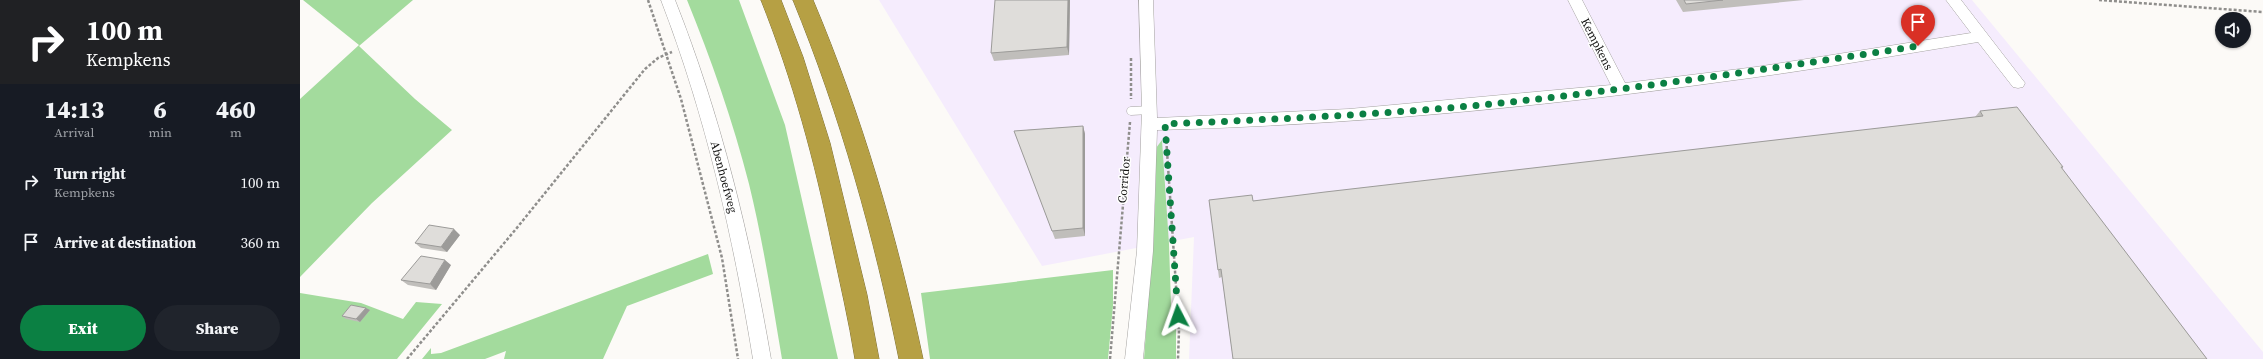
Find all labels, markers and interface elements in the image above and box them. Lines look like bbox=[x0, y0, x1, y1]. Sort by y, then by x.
pin bbox=[1901, 5, 1935, 46]
text: 100 m bbox=[86, 11, 163, 49]
icon: arrive bbox=[1907, 11, 1929, 33]
map controls bbox=[2215, 12, 2251, 48]
button: sound bbox=[2215, 12, 2251, 48]
street label: Kempkens bbox=[1577, 15, 1617, 73]
icon: right bbox=[20, 16, 72, 68]
text: Kempkens bbox=[86, 47, 170, 72]
text: 14:13 bbox=[44, 93, 104, 126]
text: 6 bbox=[154, 93, 167, 126]
text: 460 bbox=[216, 93, 256, 126]
text: Arrival bbox=[54, 124, 94, 141]
text: min bbox=[148, 124, 172, 141]
text: m bbox=[230, 124, 242, 141]
street label: Abenhoefweg bbox=[707, 139, 741, 215]
street label: Corridor bbox=[1114, 156, 1134, 204]
text: Turn right bbox=[54, 163, 126, 184]
icon: right bbox=[20, 171, 42, 193]
text: 100 m bbox=[240, 172, 280, 193]
text: Kempkens bbox=[54, 184, 115, 201]
icon: arrive bbox=[20, 231, 42, 253]
text: Arrive at destination bbox=[54, 232, 196, 253]
text: 360 m bbox=[240, 232, 280, 253]
position arrow bbox=[1157, 295, 1199, 337]
button: Exit bbox=[20, 305, 146, 351]
button: Share bbox=[154, 305, 280, 351]

